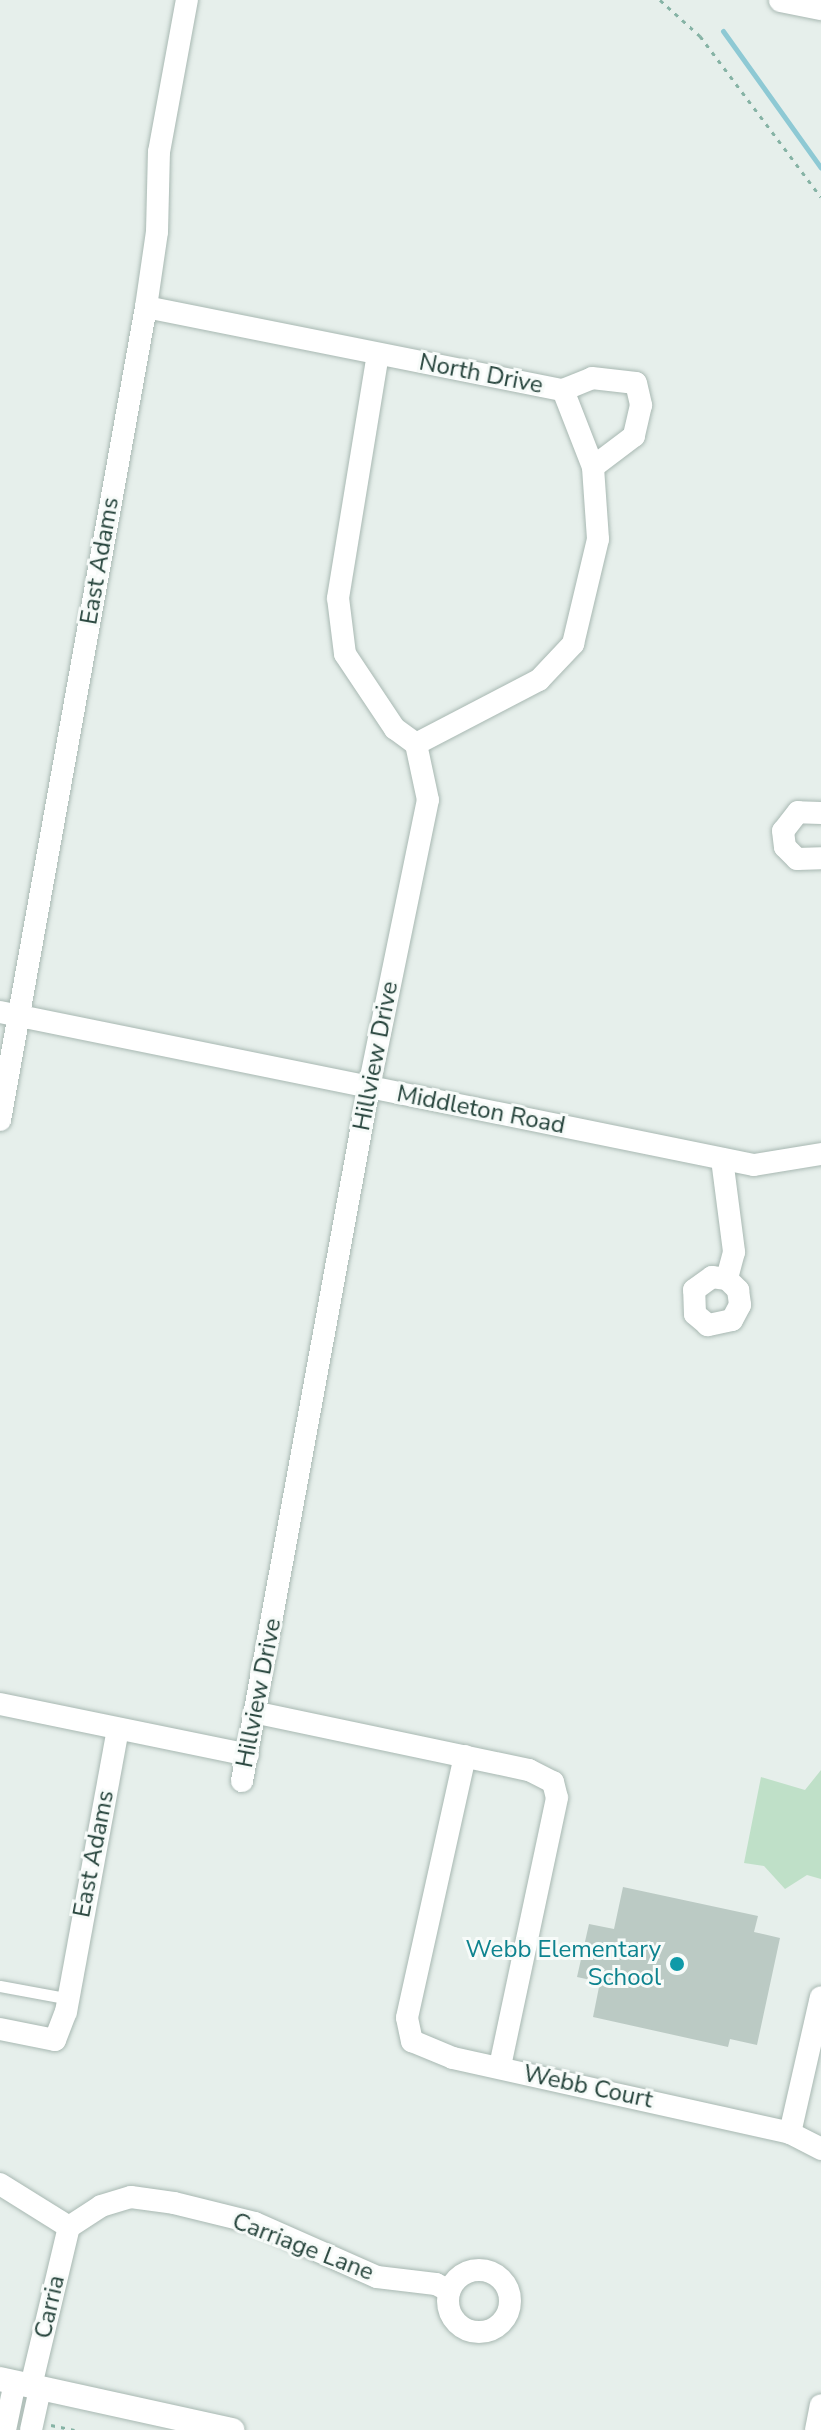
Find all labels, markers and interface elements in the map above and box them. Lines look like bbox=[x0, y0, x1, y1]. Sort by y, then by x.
street label: North Drive bbox=[417, 348, 545, 400]
street label: East Adams bbox=[75, 495, 125, 627]
street label: Hillview Drive bbox=[347, 979, 405, 1133]
street label: Middleton Road bbox=[394, 1080, 568, 1140]
street label: Hillview Drive bbox=[230, 1616, 288, 1770]
street label: East Adams bbox=[68, 1788, 120, 1920]
place label: Webb Elementary School bbox=[466, 1936, 661, 1992]
marker: Webb Elementary School bbox=[668, 1955, 686, 1973]
street label: Webb Court bbox=[521, 2059, 655, 2115]
street label: Carriage Lane bbox=[228, 2207, 378, 2287]
street label: Carria bbox=[29, 2273, 71, 2341]

